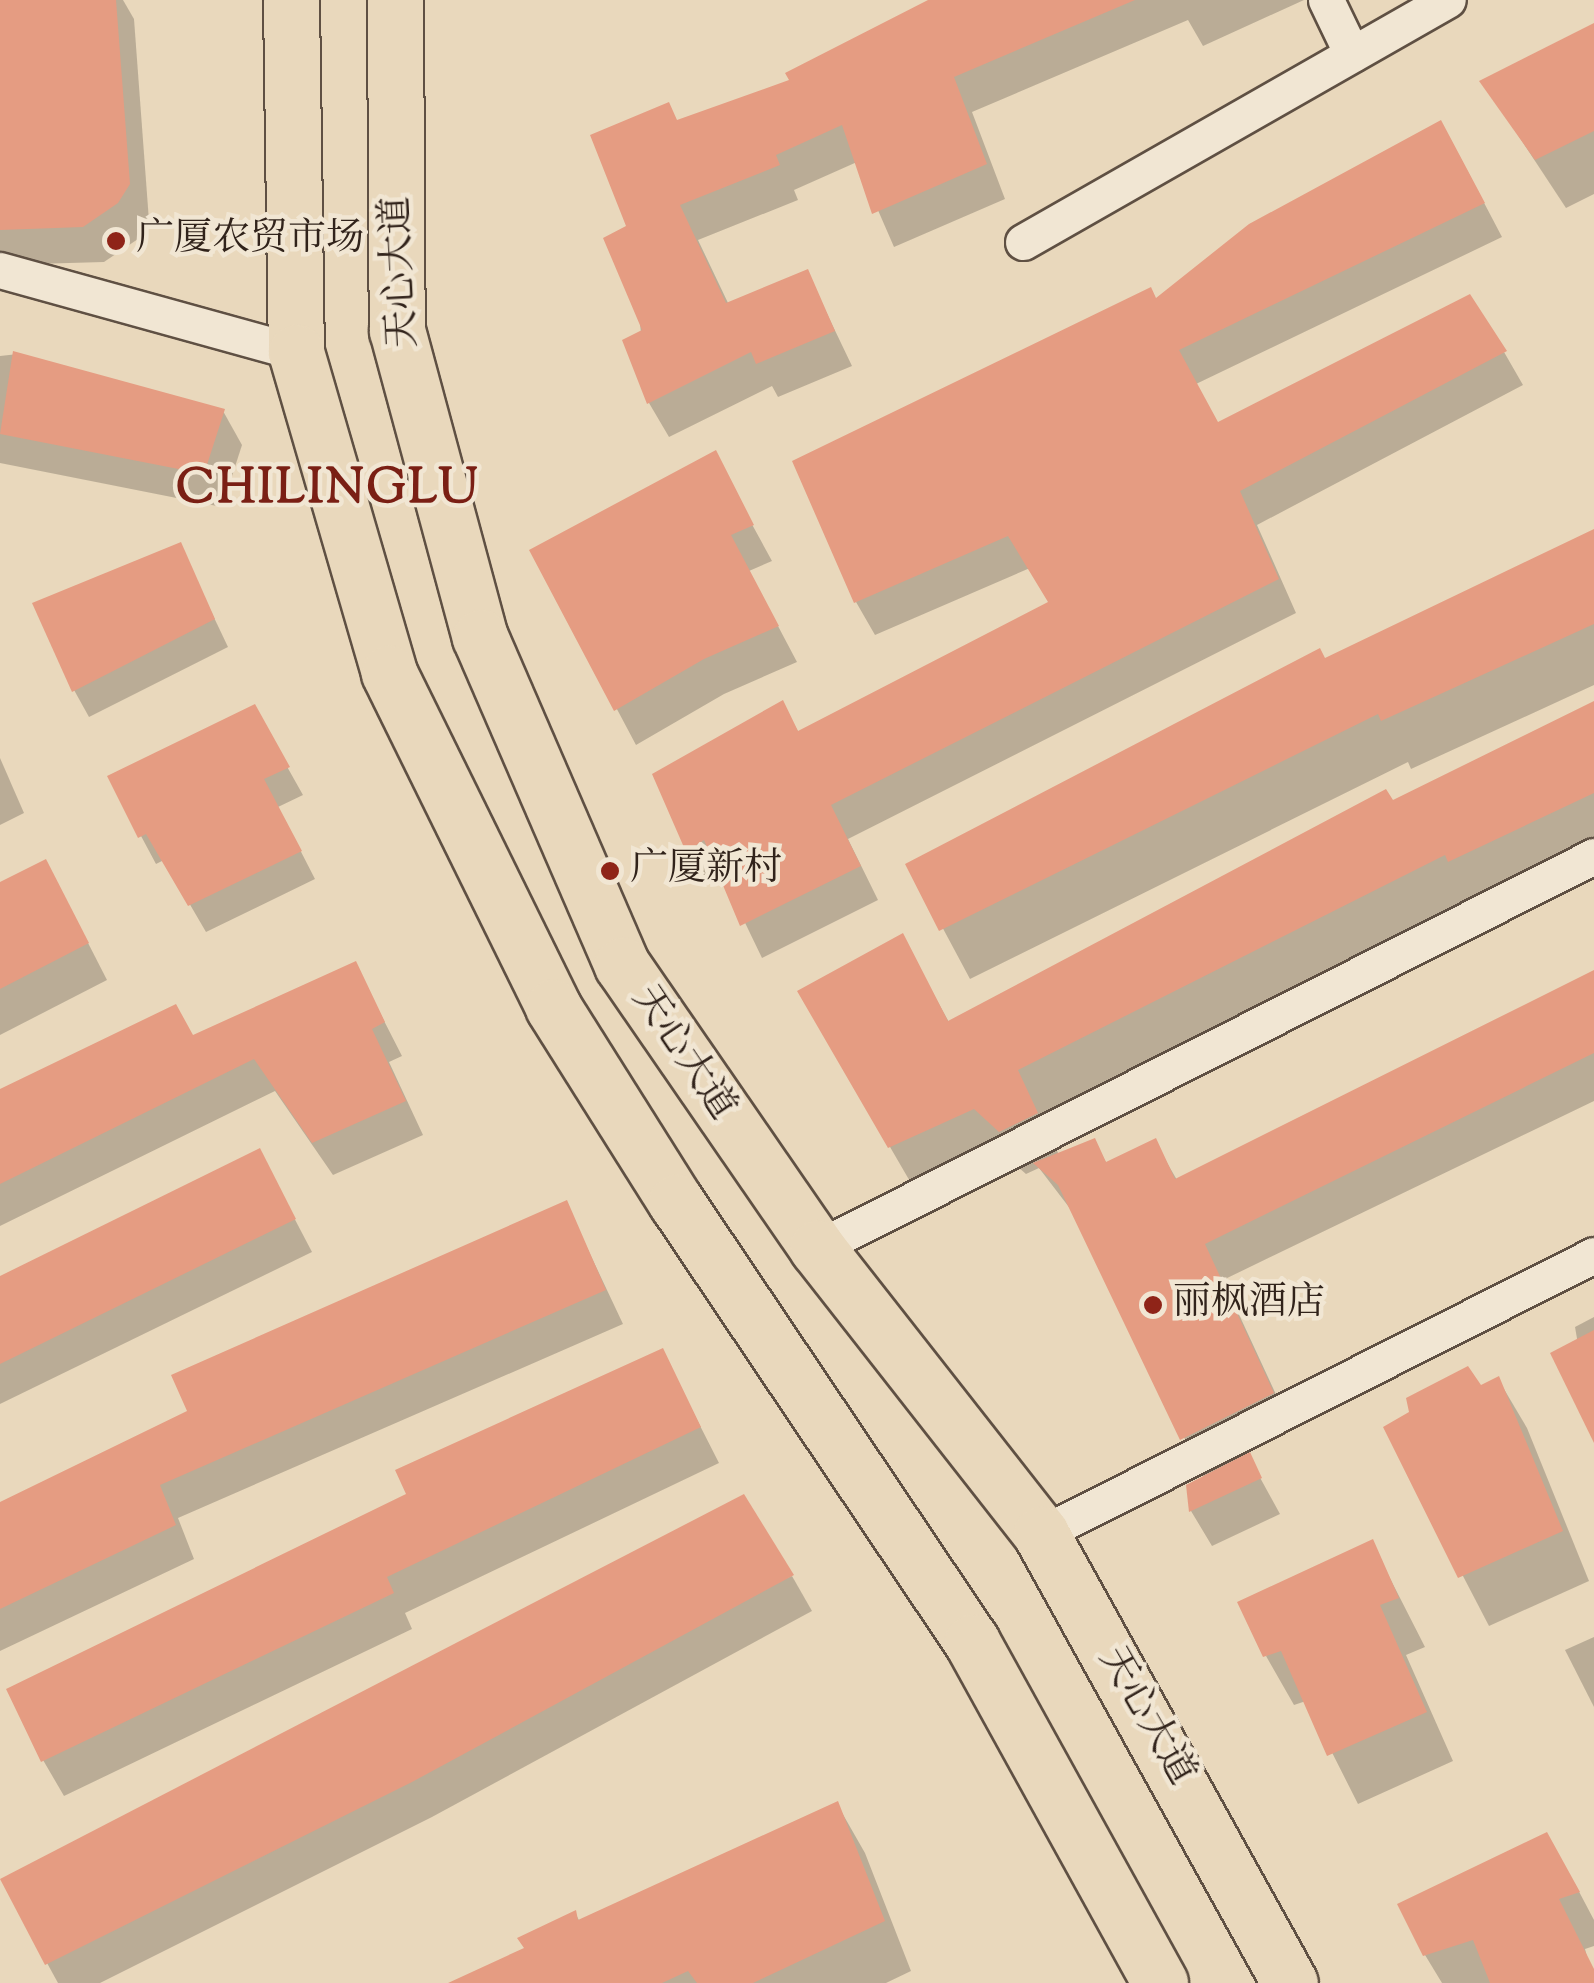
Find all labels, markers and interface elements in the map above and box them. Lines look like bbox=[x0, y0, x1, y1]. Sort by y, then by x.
street label: 天心大道 bbox=[375, 195, 429, 349]
place label: 广厦农贸市场 bbox=[136, 218, 364, 264]
marker: 广厦农贸市场 bbox=[105, 230, 127, 252]
district label: CHILINGLU bbox=[176, 462, 480, 520]
place label: 广厦新村 bbox=[630, 848, 782, 894]
marker: 广厦新村 bbox=[599, 860, 621, 882]
street label: 天心大道 bbox=[621, 978, 743, 1130]
place label: 丽枫酒店 bbox=[1173, 1282, 1325, 1328]
marker: 丽枫酒店 bbox=[1142, 1294, 1164, 1316]
street label: 天心大道 bbox=[1087, 1640, 1203, 1794]

